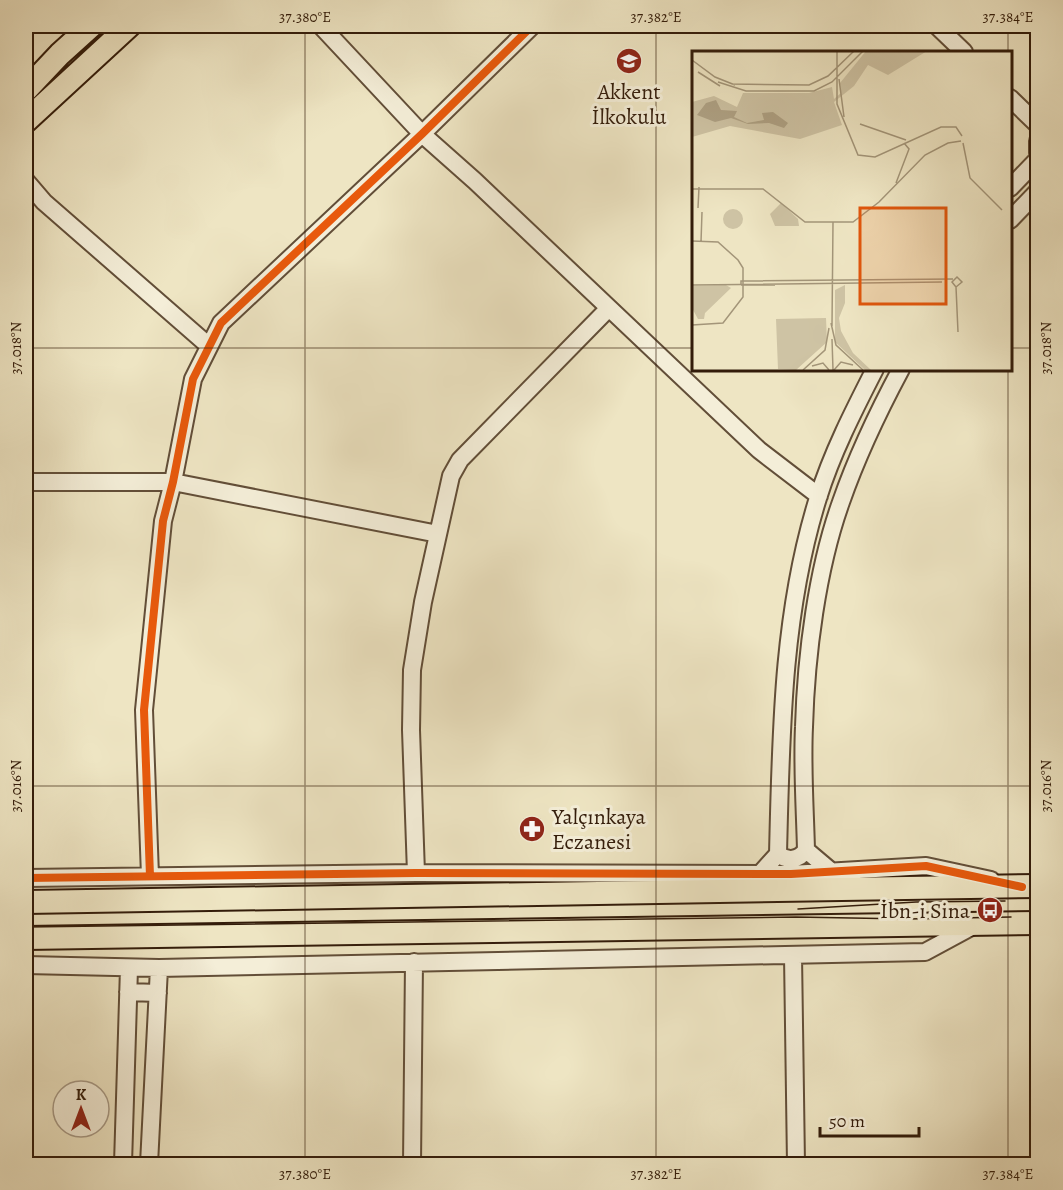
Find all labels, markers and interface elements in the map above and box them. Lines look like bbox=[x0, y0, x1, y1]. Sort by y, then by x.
text: 37.380°E bbox=[279, 7, 331, 27]
text: 37.382°E bbox=[630, 7, 682, 27]
text: 37.384°E bbox=[983, 7, 1033, 27]
school or university icon: Akkent İlkokulu bbox=[614, 46, 644, 76]
inset map bbox=[692, 51, 1012, 370]
place label: Akkent İlkokulu bbox=[592, 77, 667, 132]
text: 37.018°N bbox=[6, 321, 26, 374]
text: 37.018°N bbox=[1036, 321, 1056, 374]
text: 37.016°N bbox=[6, 760, 26, 812]
text: 37.016°N bbox=[1036, 760, 1056, 812]
place label: Yalçınkaya Eczanesi bbox=[551, 802, 647, 857]
pharmacy icon: Yalçınkaya Eczanesi bbox=[517, 814, 547, 844]
bus stop icon: İbn-i Sina bbox=[975, 895, 1005, 925]
place label: İbn-i Sina bbox=[880, 896, 971, 926]
north arrow bbox=[51, 1079, 111, 1139]
text: K bbox=[76, 1084, 87, 1106]
scale bar bbox=[820, 1100, 919, 1138]
text: 50 m bbox=[829, 1109, 865, 1133]
text: 37.380°E bbox=[279, 1164, 331, 1184]
text: 37.382°E bbox=[630, 1164, 682, 1184]
text: 37.384°E bbox=[983, 1164, 1033, 1184]

